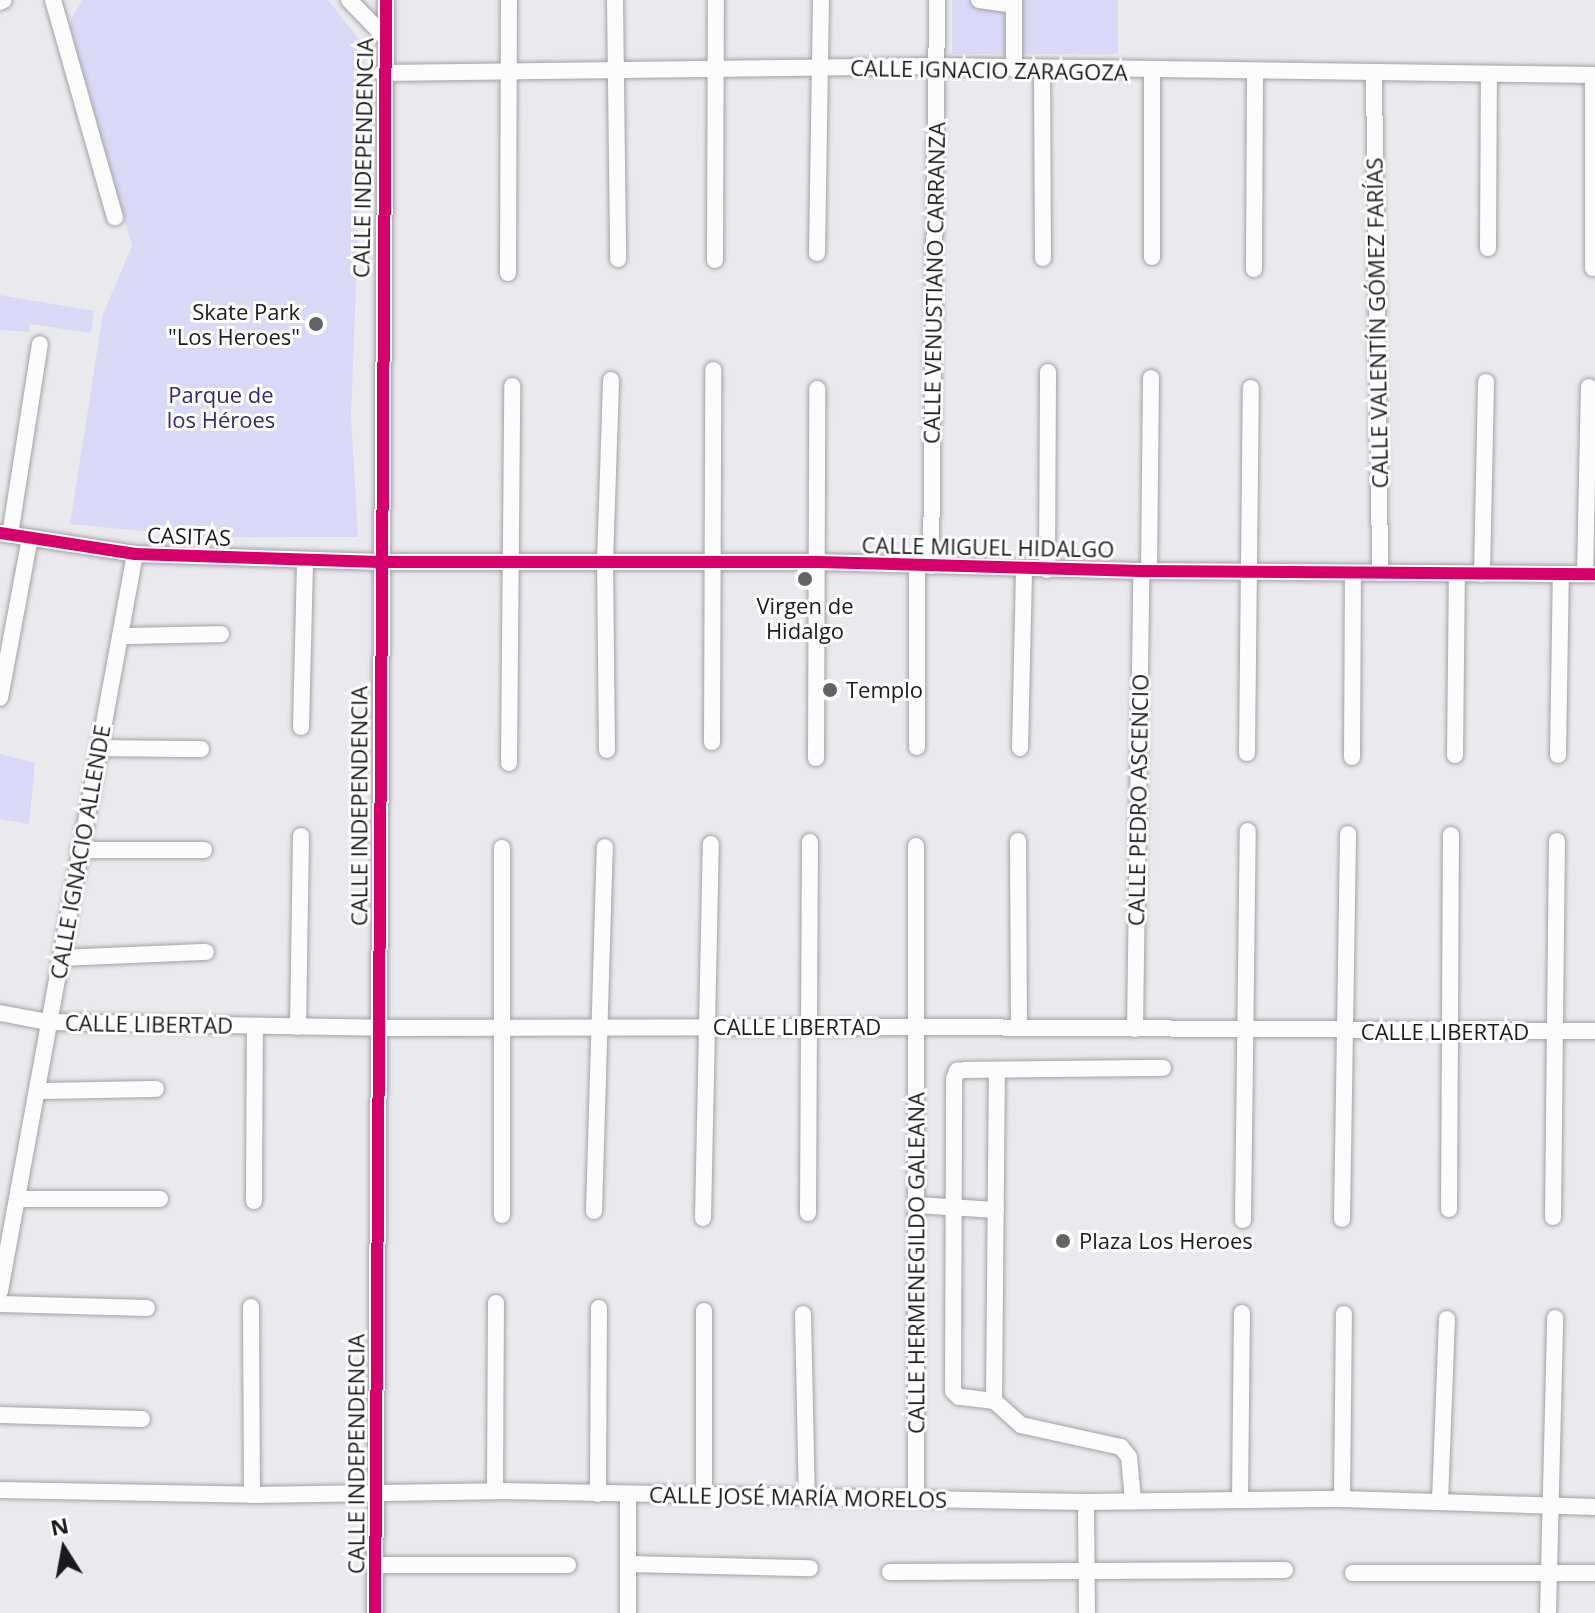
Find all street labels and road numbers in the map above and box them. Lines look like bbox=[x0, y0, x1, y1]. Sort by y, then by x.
street label: CALLE INDEPENDENCIA bbox=[348, 38, 378, 278]
street label: CALLE IGNACIO ZARAGOZA bbox=[850, 54, 1128, 86]
street label: CALLE VENUSTIANO CARRANZA bbox=[918, 122, 950, 444]
street label: CALLE VALENTÍN GÓMEZ FARÍAS bbox=[1361, 157, 1393, 489]
street label: CASITAS bbox=[147, 521, 231, 551]
street label: CALLE MIGUEL HIDALGO bbox=[861, 532, 1115, 562]
street label: CALLE PEDRO ASCENCIO bbox=[1123, 674, 1153, 926]
street label: CALLE INDEPENDENCIA bbox=[346, 686, 372, 926]
street label: CALLE IGNACIO ALLENDE bbox=[45, 723, 115, 981]
street label: CALLE LIBERTAD bbox=[65, 1009, 233, 1039]
street label: CALLE LIBERTAD bbox=[713, 1014, 881, 1040]
street label: CALLE LIBERTAD bbox=[1361, 1019, 1529, 1045]
street label: CALLE HERMENEGILDO GALEANA bbox=[903, 1092, 929, 1434]
street label: CALLE INDEPENDENCIA bbox=[343, 1334, 369, 1574]
street label: CALLE JOSÉ MARÍA MORELOS bbox=[649, 1481, 947, 1513]

